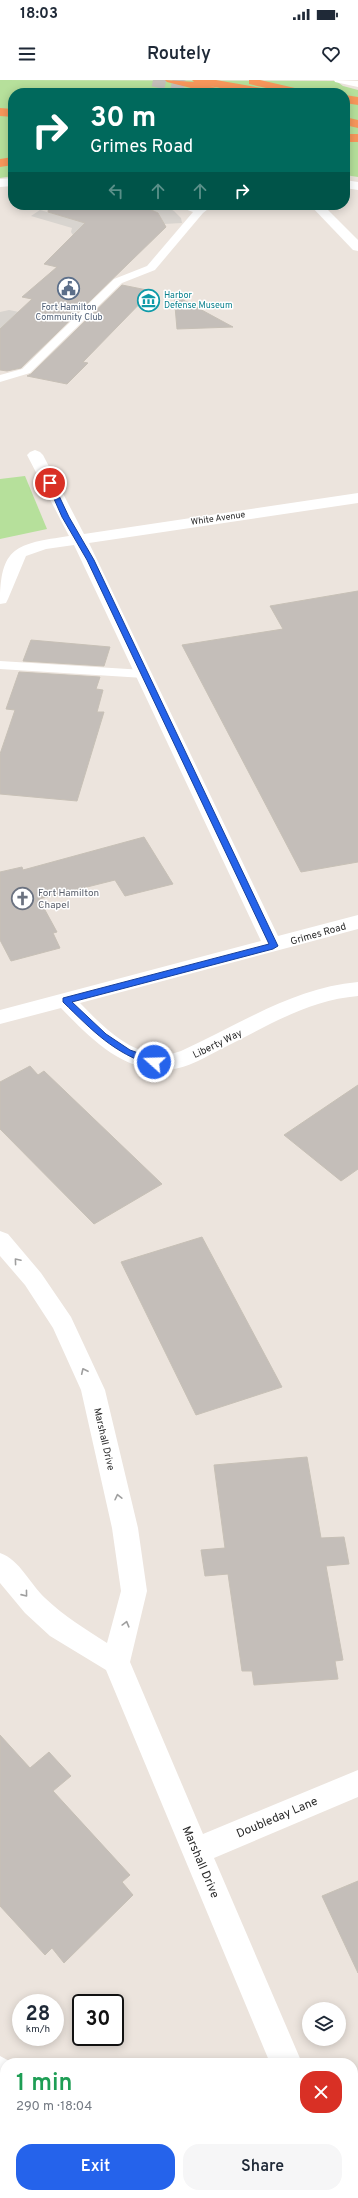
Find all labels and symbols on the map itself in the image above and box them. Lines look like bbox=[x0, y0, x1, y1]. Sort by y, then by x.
public building icon: Fort Hamilton Community Club bbox=[56, 275, 82, 301]
museum icon: Harbor Defense Museum bbox=[135, 287, 161, 313]
place label: Harbor Defense Museum bbox=[164, 290, 233, 311]
place label: Fort Hamilton Community Club bbox=[35, 302, 103, 323]
pin bbox=[33, 466, 67, 500]
street label: White Avenue bbox=[190, 509, 246, 528]
church icon: Fort Hamilton Chapel bbox=[9, 885, 35, 911]
place label: Fort Hamilton Chapel bbox=[38, 887, 99, 912]
street label: Grimes Road bbox=[289, 920, 348, 949]
street label: Liberty Way bbox=[191, 1027, 244, 1062]
position arrow bbox=[133, 1041, 175, 1083]
one-way arrow bbox=[15, 1258, 22, 1265]
one-way arrow bbox=[81, 1368, 89, 1375]
street label: Marshall Drive bbox=[90, 1407, 117, 1472]
one-way arrow bbox=[115, 1493, 123, 1500]
one-way arrow bbox=[20, 1590, 27, 1597]
one-way arrow bbox=[121, 1621, 130, 1628]
street label: Doubleday Lane bbox=[234, 1794, 320, 1842]
street label: Marshall Drive bbox=[178, 1824, 222, 1901]
speed limit sign: 30 bbox=[72, 1994, 124, 2046]

